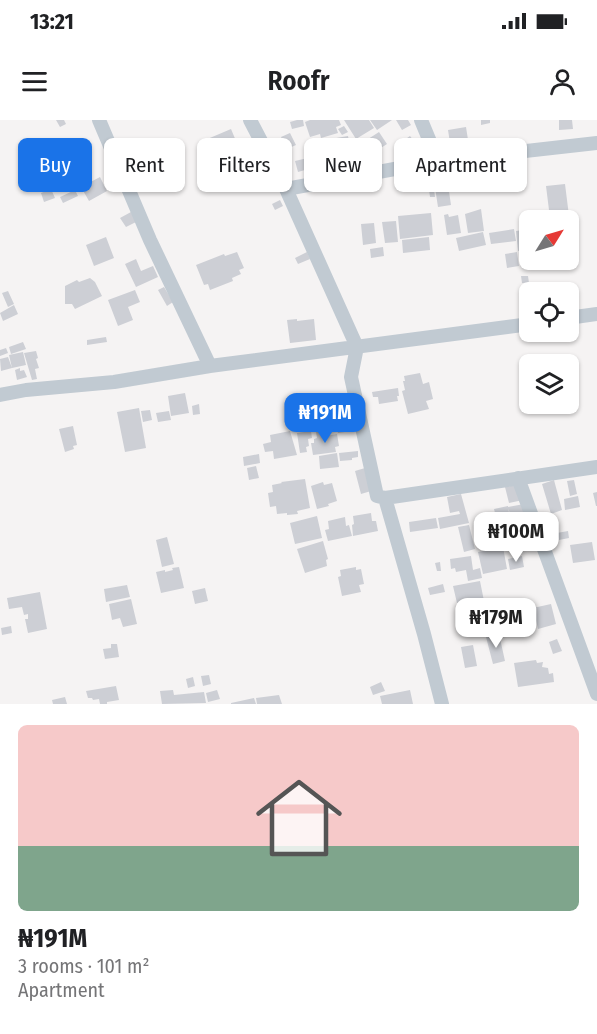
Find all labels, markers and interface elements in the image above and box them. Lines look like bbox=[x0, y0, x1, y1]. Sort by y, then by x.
text: 13:21 bbox=[30, 8, 74, 35]
icon: menu bbox=[18, 65, 51, 98]
text: Roofr bbox=[268, 65, 329, 97]
icon: person bbox=[546, 65, 579, 98]
chip: Buy bbox=[18, 138, 92, 192]
chip: Rent bbox=[104, 138, 185, 192]
chip: Filters bbox=[197, 138, 292, 192]
chip: New bbox=[304, 138, 382, 192]
chip: Apartment bbox=[394, 138, 527, 192]
north arrow bbox=[519, 210, 579, 270]
map controls bbox=[519, 210, 579, 414]
button: locate bbox=[519, 282, 579, 342]
button: layers bbox=[519, 354, 579, 414]
pin: ₦191M bbox=[283, 393, 367, 444]
text: ₦191M bbox=[298, 400, 352, 424]
pin: ₦100M bbox=[474, 512, 558, 563]
text: ₦100M bbox=[488, 519, 544, 543]
pin: ₦179M bbox=[454, 598, 538, 649]
text: ₦179M bbox=[469, 605, 523, 629]
icon: home bbox=[245, 764, 353, 872]
text: ₦191M bbox=[18, 923, 87, 954]
text: 3 rooms · 101 m² bbox=[18, 954, 149, 978]
text: Apartment bbox=[18, 978, 105, 1002]

